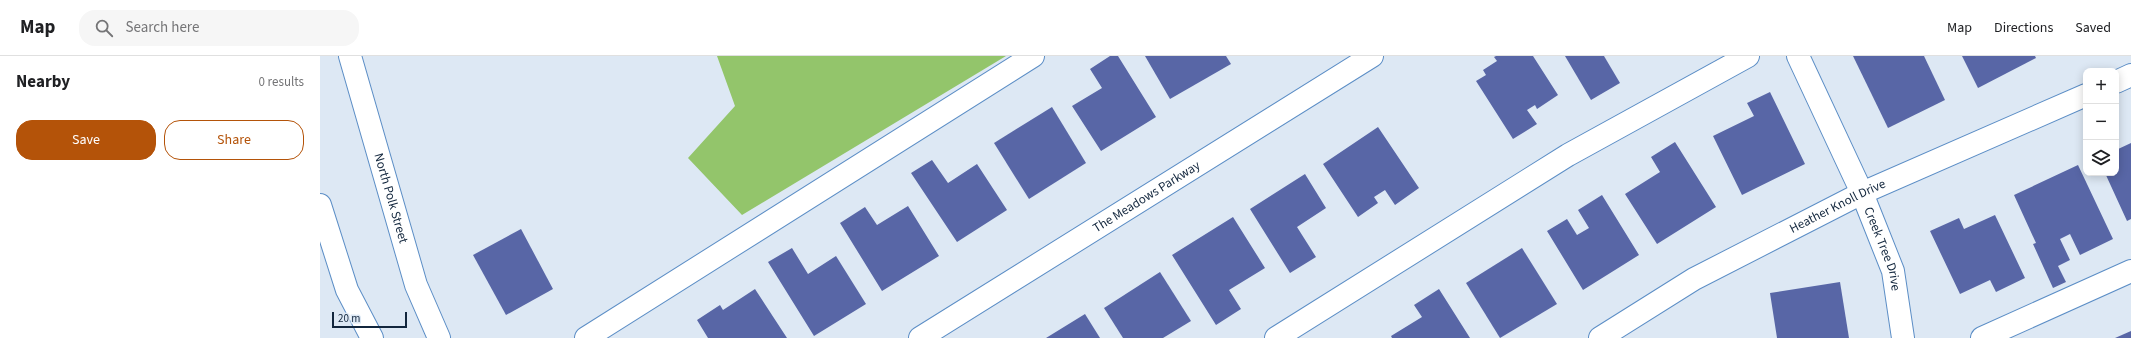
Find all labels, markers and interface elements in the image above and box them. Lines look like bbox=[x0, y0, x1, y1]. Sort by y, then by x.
search box bbox=[79, 10, 359, 46]
text: Map bbox=[20, 14, 55, 41]
icon: search bbox=[93, 17, 115, 39]
text: Search here bbox=[125, 17, 199, 38]
text: Map bbox=[1947, 18, 1972, 38]
text: Directions bbox=[1994, 18, 2053, 38]
text: Saved bbox=[2075, 18, 2111, 38]
map controls bbox=[2083, 68, 2119, 176]
button: + bbox=[2083, 68, 2119, 104]
text: Nearby bbox=[16, 70, 70, 94]
text: 0 results bbox=[259, 73, 304, 91]
button: − bbox=[2083, 104, 2119, 140]
button: Save bbox=[16, 120, 156, 160]
button: Share bbox=[164, 120, 304, 160]
button: layers bbox=[2083, 140, 2119, 176]
street label: North Polk Street bbox=[369, 151, 413, 246]
street label: The Meadows Parkway bbox=[1089, 156, 1204, 237]
street label: Heather Knoll Drive bbox=[1786, 175, 1888, 238]
street label: Creek Tree Drive bbox=[1859, 204, 1905, 292]
scale bar bbox=[332, 310, 407, 329]
text: 20 m bbox=[338, 311, 360, 326]

